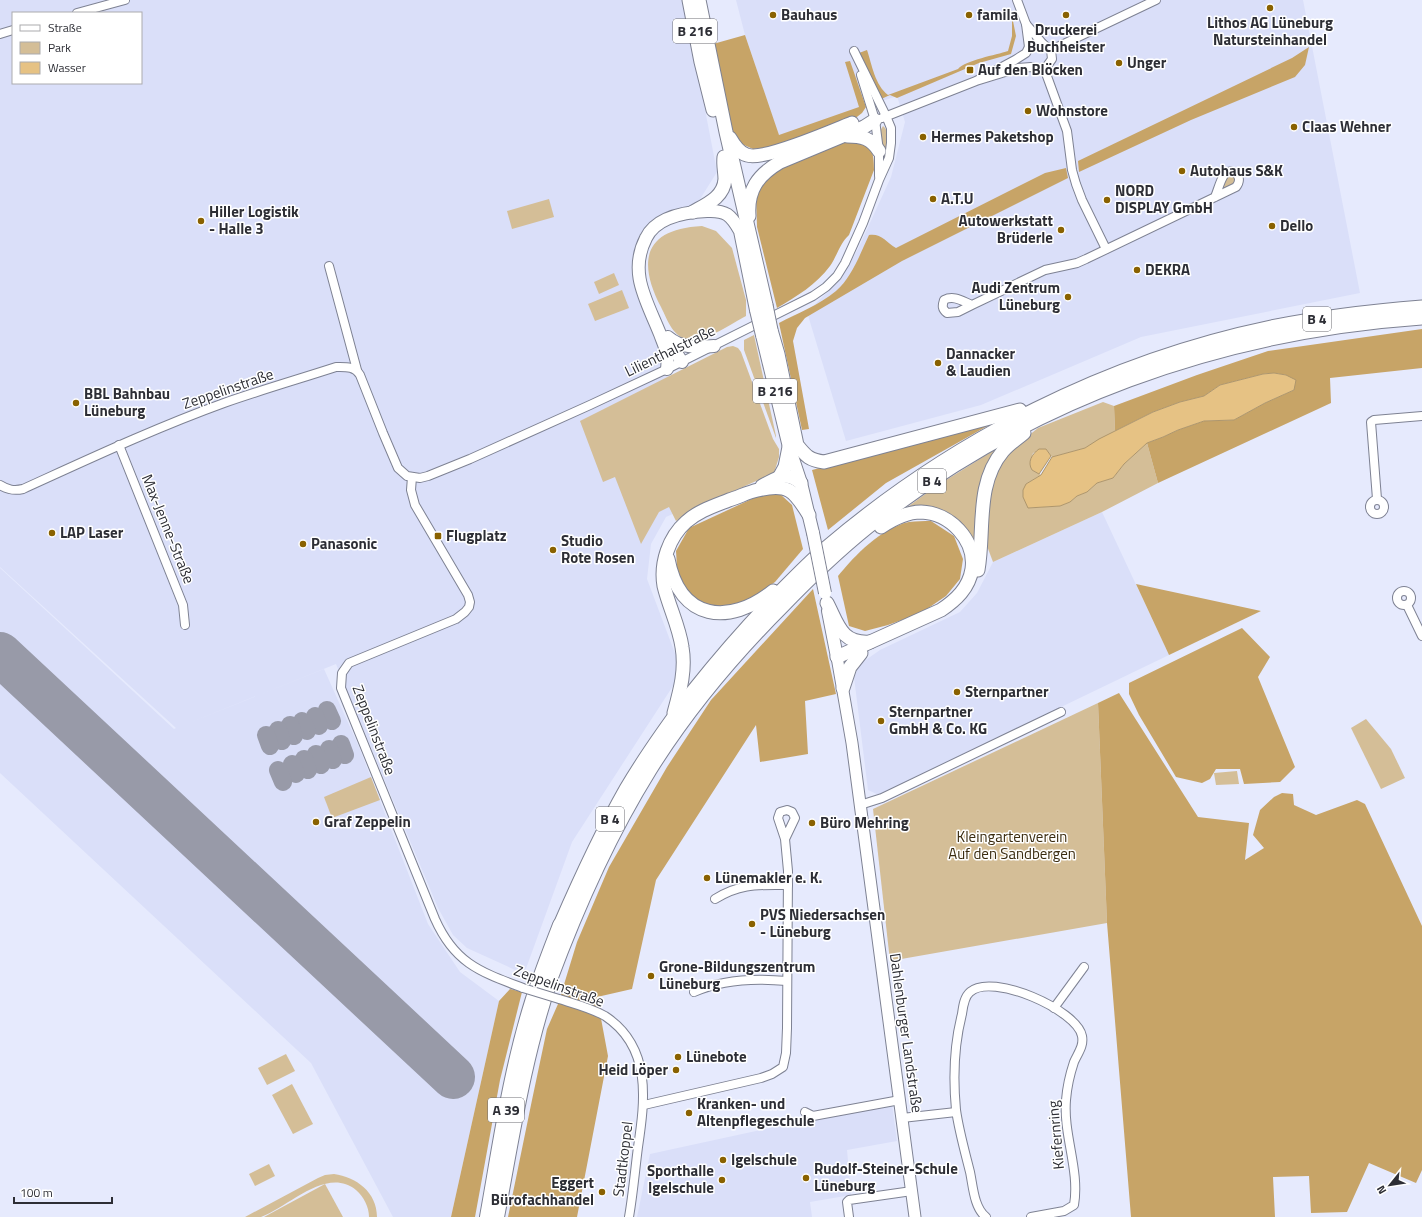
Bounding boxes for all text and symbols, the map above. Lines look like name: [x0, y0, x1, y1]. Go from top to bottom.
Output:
place label: Bauhaus: [781, 3, 837, 26]
place label: famila: [977, 3, 1019, 26]
marker: Lithos AG Lüneburg Natursteinhandel: [1265, 3, 1275, 13]
marker: Bauhaus: [768, 10, 778, 20]
marker: famila: [964, 10, 974, 20]
marker: Druckerei Buchheister: [1061, 10, 1071, 20]
place label: Lithos AG Lüneburg Natursteinhandel: [1207, 11, 1333, 51]
legend: [12, 12, 142, 84]
text: Straße: [48, 18, 82, 37]
place label: Druckerei Buchheister: [1027, 18, 1105, 58]
road number: B 216: [673, 19, 717, 43]
text: Park: [48, 38, 71, 57]
place label: Unger: [1127, 51, 1167, 74]
text: Wasser: [48, 58, 86, 77]
place label: Auf den Blöcken: [978, 58, 1083, 81]
marker: Unger: [1114, 58, 1124, 68]
marker: Auf den Blöcken: [965, 65, 975, 75]
place label: Wohnstore: [1036, 99, 1108, 122]
marker: Wohnstore: [1023, 106, 1033, 116]
place label: Claas Wehner: [1302, 115, 1391, 138]
marker: Claas Wehner: [1289, 122, 1299, 132]
place label: Hermes Paketshop: [931, 125, 1054, 148]
marker: Hermes Paketshop: [918, 132, 928, 142]
place label: Autohaus S&K: [1190, 159, 1283, 182]
marker: Autohaus S&K: [1177, 166, 1187, 176]
place label: NORD DISPLAY GmbH: [1115, 179, 1213, 219]
place label: A.T.U: [941, 187, 974, 210]
marker: A.T.U: [928, 194, 938, 204]
marker: NORD DISPLAY GmbH: [1102, 195, 1112, 205]
place label: Hiller Logistik - Halle 3: [209, 200, 299, 240]
place label: Autowerkstatt Brüderle: [959, 209, 1054, 249]
place label: Dello: [1280, 214, 1313, 237]
marker: Hiller Logistik - Halle 3: [196, 216, 206, 226]
marker: Dello: [1267, 221, 1277, 231]
marker: Autowerkstatt Brüderle: [1056, 225, 1066, 235]
place label: DEKRA: [1145, 258, 1190, 281]
marker: DEKRA: [1132, 265, 1142, 275]
place label: Audi Zentrum Lüneburg: [972, 276, 1060, 316]
marker: Audi Zentrum Lüneburg: [1063, 292, 1073, 302]
road number: B 4: [1303, 307, 1331, 331]
street label: Lilienthalstraße: [621, 319, 719, 382]
place label: Dannacker & Laudien: [946, 342, 1015, 382]
marker: Dannacker & Laudien: [933, 358, 943, 368]
street label: Zeppelinstraße: [179, 362, 276, 415]
road number: B 216: [753, 379, 797, 403]
place label: BBL Bahnbau Lüneburg: [84, 382, 170, 422]
marker: BBL Bahnbau Lüneburg: [71, 398, 81, 408]
road number: B 4: [918, 469, 946, 493]
street label: Max-Jenne-Straße: [136, 471, 201, 587]
place label: LAP Laser: [60, 521, 124, 544]
place label: Flugplatz: [446, 524, 507, 547]
marker: LAP Laser: [47, 528, 57, 538]
place label: Studio Rote Rosen: [561, 529, 635, 569]
marker: Flugplatz: [433, 531, 443, 541]
place label: Panasonic: [311, 532, 378, 555]
marker: Panasonic: [298, 539, 308, 549]
marker: Studio Rote Rosen: [548, 545, 558, 555]
place label: Sternpartner: [965, 680, 1049, 703]
street label: Zeppelinstraße: [347, 681, 402, 778]
marker: Sternpartner: [952, 687, 962, 697]
place label: Sternpartner GmbH & Co. KG: [889, 700, 987, 740]
marker: Sternpartner GmbH & Co. KG: [876, 716, 886, 726]
road number: B 4: [596, 807, 624, 831]
place label: Graf Zeppelin: [324, 810, 411, 833]
place label: Büro Mehring: [820, 811, 909, 834]
marker: Graf Zeppelin: [311, 817, 321, 827]
marker: Büro Mehring: [807, 818, 817, 828]
park label: Kleingartenverein Auf den Sandbergen: [948, 825, 1076, 865]
place label: Lünemakler e. K.: [715, 866, 822, 889]
marker: Lünemakler e. K.: [702, 873, 712, 883]
place label: PVS Niedersachsen - Lüneburg: [760, 903, 885, 943]
marker: PVS Niedersachsen - Lüneburg: [747, 919, 757, 929]
street label: Dahlenburger Landstraße: [884, 952, 929, 1114]
place label: Grone-Bildungszentrum Lüneburg: [659, 955, 815, 995]
street label: Zeppelinstraße: [511, 959, 608, 1013]
marker: Grone-Bildungszentrum Lüneburg: [646, 971, 656, 981]
place label: Lünebote: [686, 1045, 747, 1068]
marker: Lünebote: [673, 1052, 683, 1062]
place label: Heid Löper: [598, 1058, 668, 1081]
marker: Heid Löper: [671, 1065, 681, 1075]
place label: Kranken- und Altenpflegeschule: [697, 1092, 815, 1132]
road number: A 39: [488, 1098, 524, 1122]
street label: Kiefernring: [1041, 1099, 1070, 1171]
marker: Kranken- und Altenpflegeschule: [684, 1108, 694, 1118]
street label: Stadtkoppel: [606, 1120, 639, 1198]
place label: Igelschule: [731, 1148, 797, 1171]
marker: Igelschule: [718, 1155, 728, 1165]
place label: Rudolf-Steiner-Schule Lüneburg: [814, 1157, 958, 1197]
place label: Sporthalle Igelschule: [647, 1159, 714, 1199]
north arrow: [1370, 1165, 1410, 1205]
place label: Eggert Bürofachhandel: [491, 1171, 595, 1211]
marker: Rudolf-Steiner-Schule Lüneburg: [801, 1173, 811, 1183]
marker: Sporthalle Igelschule: [717, 1175, 727, 1185]
scale bar: [14, 1179, 112, 1205]
text: 100 m: [20, 1183, 53, 1202]
text: N: [1373, 1183, 1390, 1197]
marker: Eggert Bürofachhandel: [597, 1187, 607, 1197]

